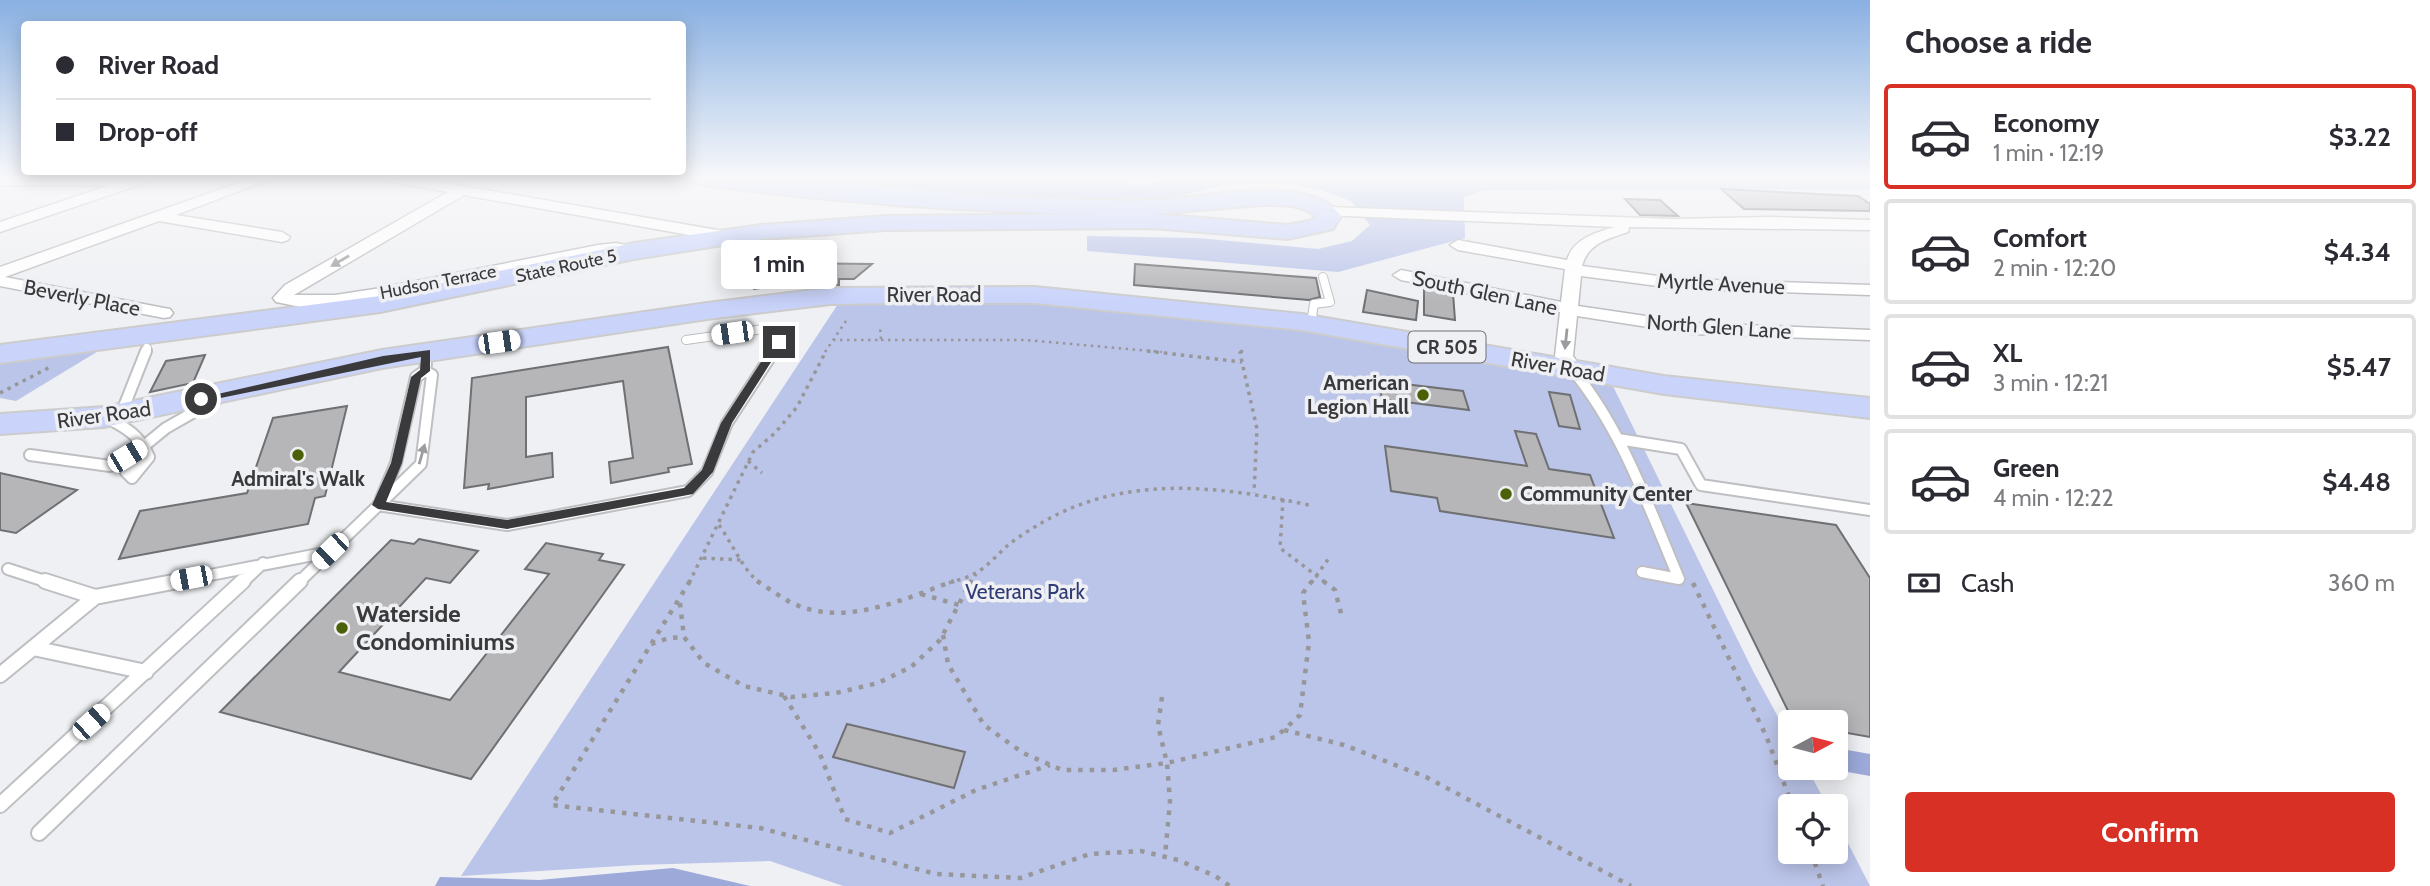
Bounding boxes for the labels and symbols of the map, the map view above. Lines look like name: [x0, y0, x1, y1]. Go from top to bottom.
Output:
callout: 1 min: [721, 240, 837, 290]
street label: State Route 5: [513, 245, 619, 287]
one-way arrow: [331, 255, 350, 267]
street label: Hudson Terrace: [378, 260, 498, 304]
street label: South Glen Lane: [1411, 265, 1560, 320]
street label: Myrtle Avenue: [1657, 268, 1786, 299]
street label: Beverly Place: [22, 274, 143, 321]
street label: River Road: [887, 282, 981, 307]
street label: North Glen Lane: [1646, 309, 1792, 344]
car: [710, 320, 755, 346]
route end: [763, 326, 795, 358]
one-way arrow: [1560, 328, 1571, 350]
car: [477, 329, 522, 355]
road number: CR 505: [1408, 332, 1486, 362]
street label: River Road: [1509, 346, 1607, 387]
place label: American Legion Hall: [1307, 370, 1409, 419]
route start: [185, 383, 217, 415]
marker: American Legion Hall: [1415, 387, 1431, 403]
street label: River Road: [55, 396, 153, 433]
car: [104, 436, 151, 476]
one-way arrow: [417, 443, 428, 465]
marker: Admiral's Walk: [290, 447, 306, 463]
place label: Admiral's Walk: [231, 466, 366, 491]
place label: Community Center: [1520, 481, 1692, 506]
marker: Community Center: [1498, 486, 1514, 502]
car: [308, 529, 353, 573]
car: [169, 564, 214, 592]
park label: Veterans Park: [965, 579, 1085, 604]
place label: Waterside Condominiums: [356, 599, 515, 656]
marker: Waterside Condominiums: [334, 620, 350, 636]
car: [69, 700, 114, 744]
north arrow: [1778, 710, 1848, 780]

